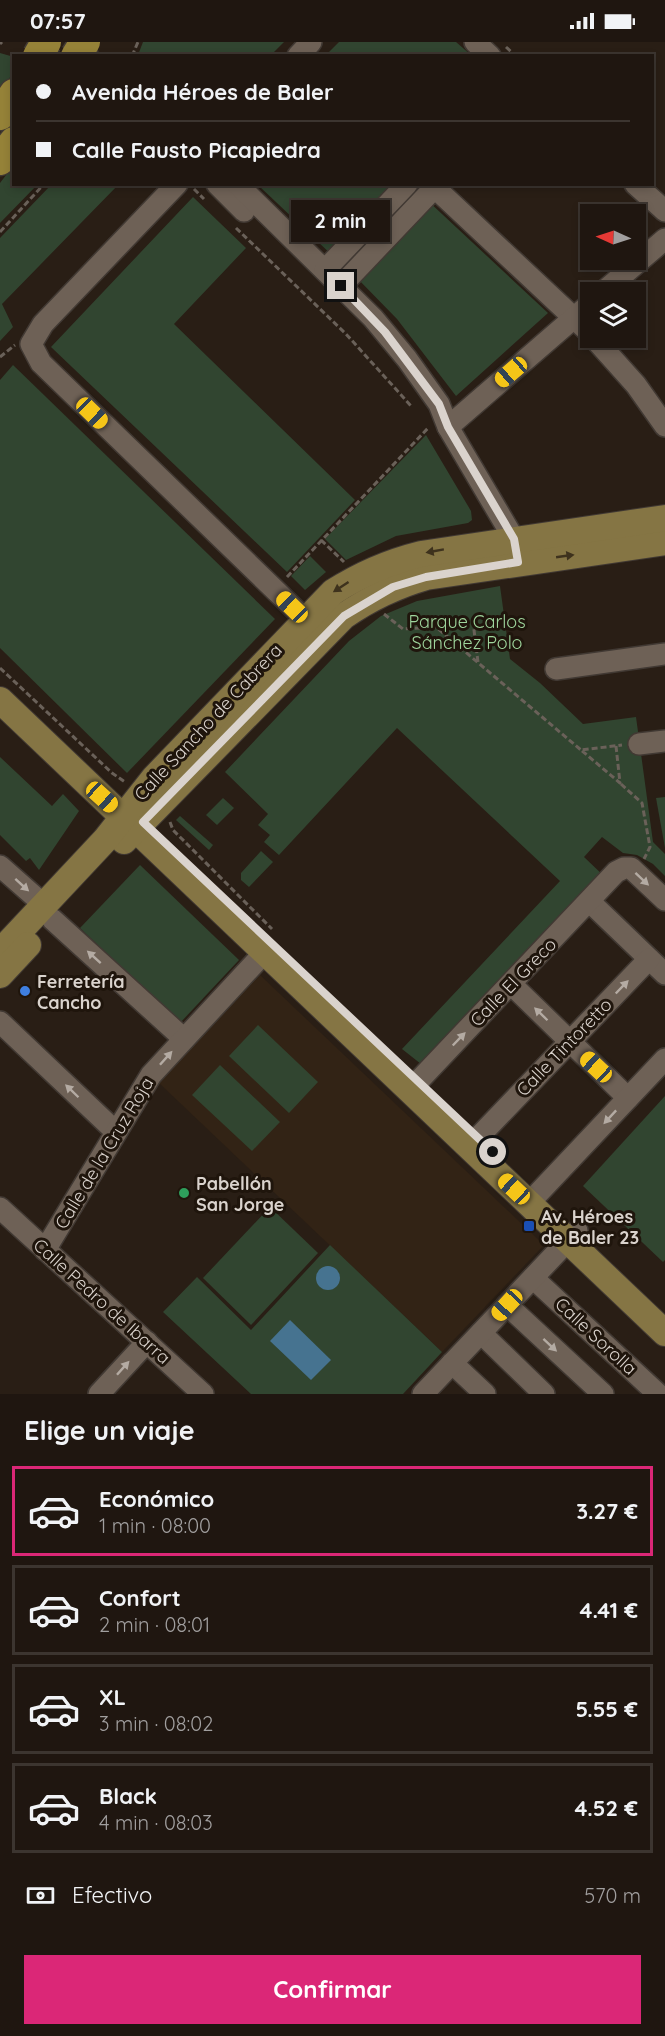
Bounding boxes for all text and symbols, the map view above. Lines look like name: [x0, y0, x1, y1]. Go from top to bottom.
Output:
text: 07:57: [30, 7, 85, 35]
text: Avenida Héroes de Baler: [72, 78, 334, 106]
text: Calle Fausto Picapiedra: [72, 136, 321, 164]
callout: 2 min: [292, 199, 391, 241]
north arrow: [580, 204, 646, 270]
map controls: [580, 204, 646, 348]
text: 2 min: [314, 208, 367, 233]
route end: [327, 272, 354, 299]
button: layers: [580, 282, 646, 348]
car: [492, 353, 530, 391]
car: [73, 394, 111, 432]
one-way arrow: [426, 547, 445, 556]
one-way arrow: [556, 551, 575, 560]
one-way arrow: [333, 582, 349, 593]
car: [273, 588, 311, 626]
park label: Parque Carlos Sánchez Polo: [408, 610, 526, 654]
street label: Calle Sancho de Cabrera: [129, 639, 287, 805]
car: [83, 778, 121, 816]
one-way arrow: [634, 872, 649, 885]
one-way arrow: [14, 878, 29, 892]
street label: Calle El Greco: [465, 933, 561, 1031]
one-way arrow: [86, 950, 101, 964]
place label: Ferretería Cancho: [37, 970, 125, 1014]
one-way arrow: [615, 980, 629, 994]
marker: Ferretería Cancho: [18, 984, 32, 998]
street label: Calle Tintoretto: [511, 993, 617, 1101]
one-way arrow: [533, 1007, 548, 1021]
one-way arrow: [452, 1032, 465, 1047]
car: [577, 1048, 615, 1086]
one-way arrow: [159, 1051, 173, 1066]
street label: Calle de la Cruz Roja: [50, 1073, 158, 1233]
one-way arrow: [66, 1084, 80, 1098]
one-way arrow: [604, 1110, 618, 1124]
route start: [479, 1138, 506, 1165]
car: [495, 1170, 533, 1208]
place label: Pabellón San Jorge: [196, 1172, 284, 1216]
marker: Pabellón San Jorge: [177, 1186, 191, 1200]
place label: Av. Héroes de Baler 23: [541, 1205, 639, 1249]
marker: Av. Héroes de Baler 23: [522, 1219, 536, 1233]
street label: Calle Pedro de Ibarra: [29, 1233, 175, 1369]
car: [488, 1286, 526, 1324]
street label: Calle Sorolla: [550, 1292, 642, 1380]
one-way arrow: [543, 1338, 558, 1352]
one-way arrow: [116, 1361, 129, 1376]
text: Elige un viaje: [24, 1413, 195, 1447]
icon: car: [27, 1484, 81, 1538]
text: Económico: [99, 1485, 214, 1513]
text: 3.27 €: [576, 1497, 638, 1525]
text: 1 min · 08:00: [99, 1513, 211, 1538]
icon: car: [27, 1583, 81, 1637]
text: Confort: [99, 1584, 181, 1612]
text: 4.41 €: [579, 1596, 638, 1624]
text: 2 min · 08:01: [99, 1612, 210, 1637]
icon: car: [27, 1682, 81, 1736]
text: XL: [99, 1683, 126, 1711]
text: 5.55 €: [575, 1695, 638, 1723]
text: 3 min · 08:02: [99, 1711, 213, 1736]
icon: car: [27, 1781, 81, 1835]
text: Black: [99, 1782, 157, 1810]
text: 4.52 €: [574, 1794, 638, 1822]
text: 4 min · 08:03: [99, 1810, 213, 1835]
icon: cash: [24, 1879, 57, 1912]
text: Efectivo: [72, 1881, 152, 1909]
text: 570 m: [584, 1883, 641, 1908]
button: Confirmar: [24, 1955, 641, 2024]

